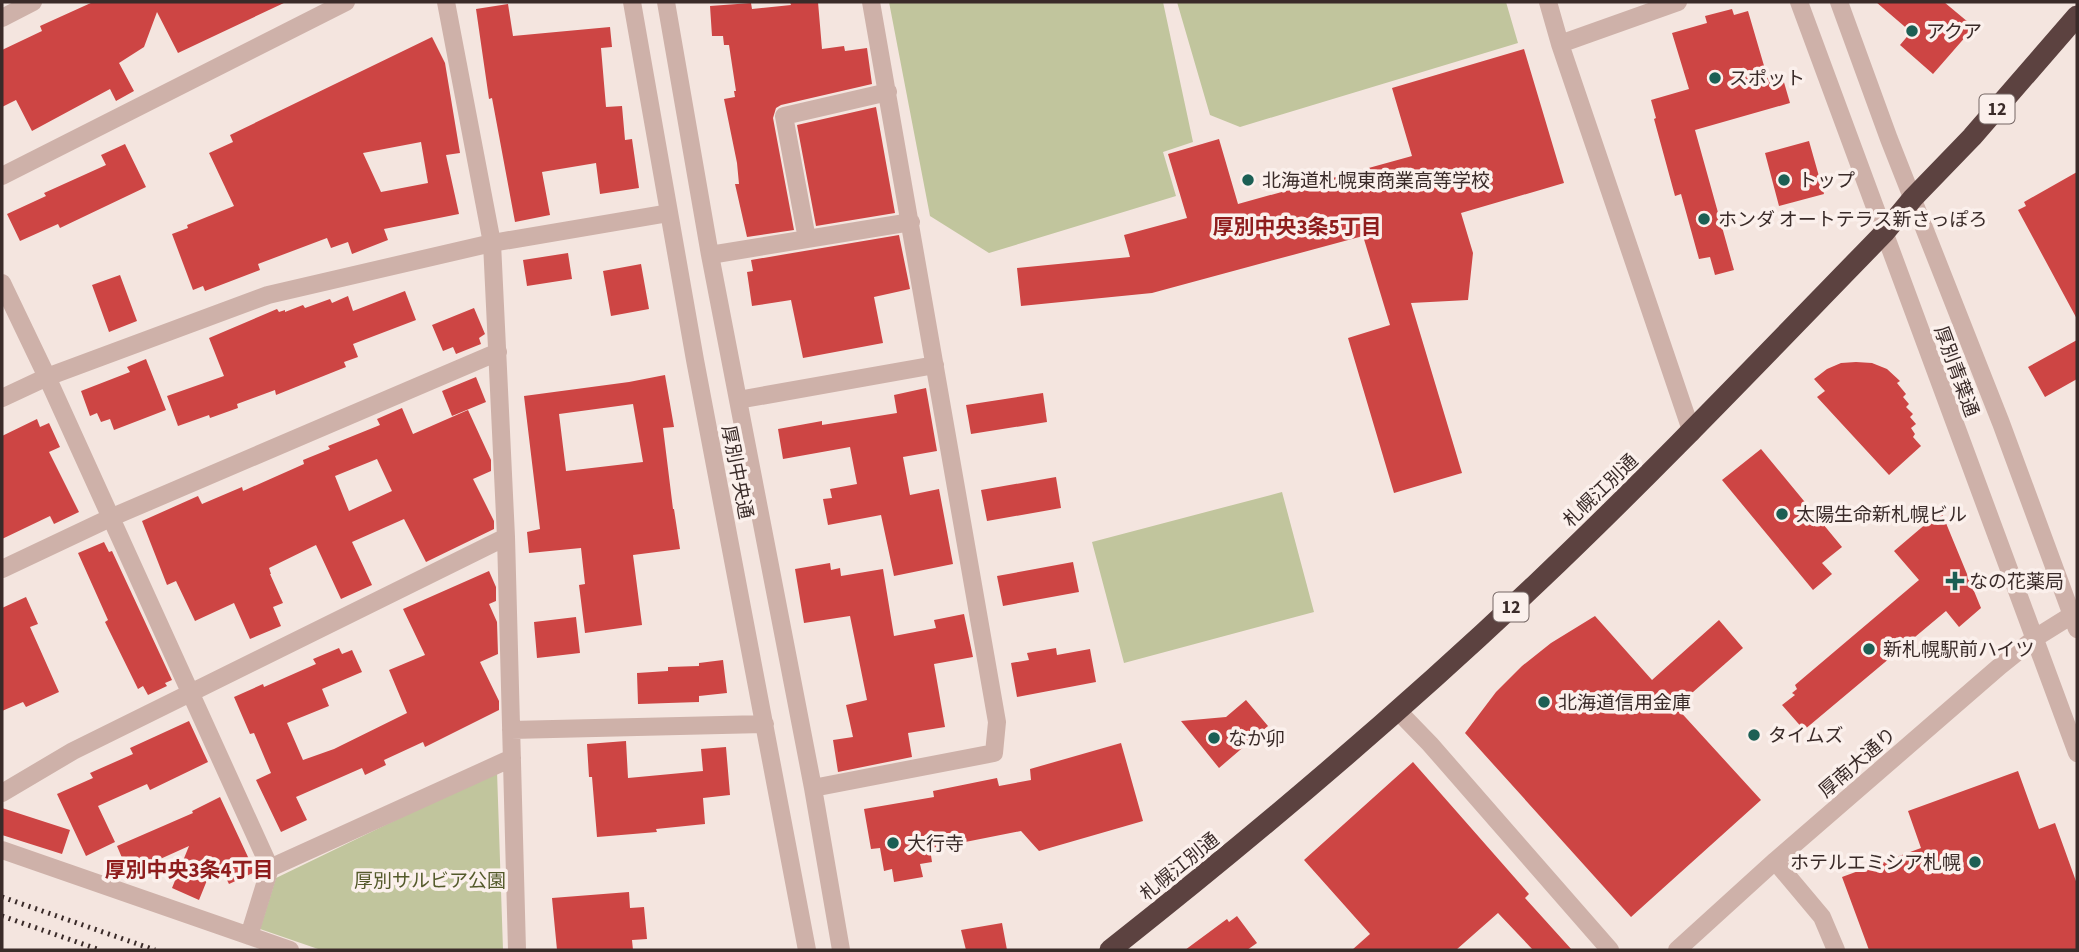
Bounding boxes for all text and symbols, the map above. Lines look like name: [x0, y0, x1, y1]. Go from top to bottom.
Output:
place label: アクア: [1926, 19, 1982, 46]
marker: アクア: [1904, 23, 1920, 39]
place label: スポット: [1729, 66, 1805, 93]
marker: スポット: [1707, 70, 1723, 86]
road number: 12: [1980, 94, 2014, 124]
place label: 北海道札幌東商業高等学校: [1262, 168, 1490, 195]
place label: トップ: [1798, 168, 1855, 195]
marker: 北海道札幌東商業高等学校: [1240, 172, 1256, 188]
marker: トップ: [1776, 172, 1792, 188]
place label: ホンダ オートテラス新さっぽろ: [1718, 207, 1987, 234]
marker: ホンダ オートテラス新さっぽろ: [1696, 211, 1712, 227]
district label: 厚別中央3条5丁目: [1212, 212, 1382, 242]
street label: 厚別青葉通: [1927, 322, 1985, 421]
street label: 厚別中央通: [714, 423, 759, 521]
street label: 札幌江別通: [1557, 448, 1645, 534]
place label: 太陽生命新札幌ビル: [1796, 502, 1967, 529]
marker: 太陽生命新札幌ビル: [1774, 506, 1790, 522]
place label: なの花薬局: [1969, 569, 2064, 596]
marker: なの花薬局: [1947, 573, 1963, 589]
road number: 12: [1494, 592, 1528, 622]
place label: 新札幌駅前ハイツ: [1883, 637, 2035, 664]
marker: 新札幌駅前ハイツ: [1861, 641, 1877, 657]
place label: 北海道信用金庫: [1558, 690, 1691, 717]
marker: 北海道信用金庫: [1536, 694, 1552, 710]
street label: 厚南大通り: [1813, 722, 1903, 804]
place label: タイムズ: [1768, 723, 1844, 750]
place label: なか卯: [1228, 726, 1285, 753]
marker: タイムズ: [1746, 727, 1762, 743]
marker: なか卯: [1206, 730, 1222, 746]
street label: 札幌江別通: [1135, 827, 1225, 908]
place label: 大行寺: [907, 831, 964, 858]
marker: 大行寺: [885, 835, 901, 851]
place label: ホテルエミシア札幌: [1790, 850, 1961, 877]
marker: ホテルエミシア札幌: [1967, 854, 1983, 870]
district label: 厚別中央3条4丁目: [104, 855, 274, 885]
park label: 厚別サルビア公園: [354, 868, 506, 895]

